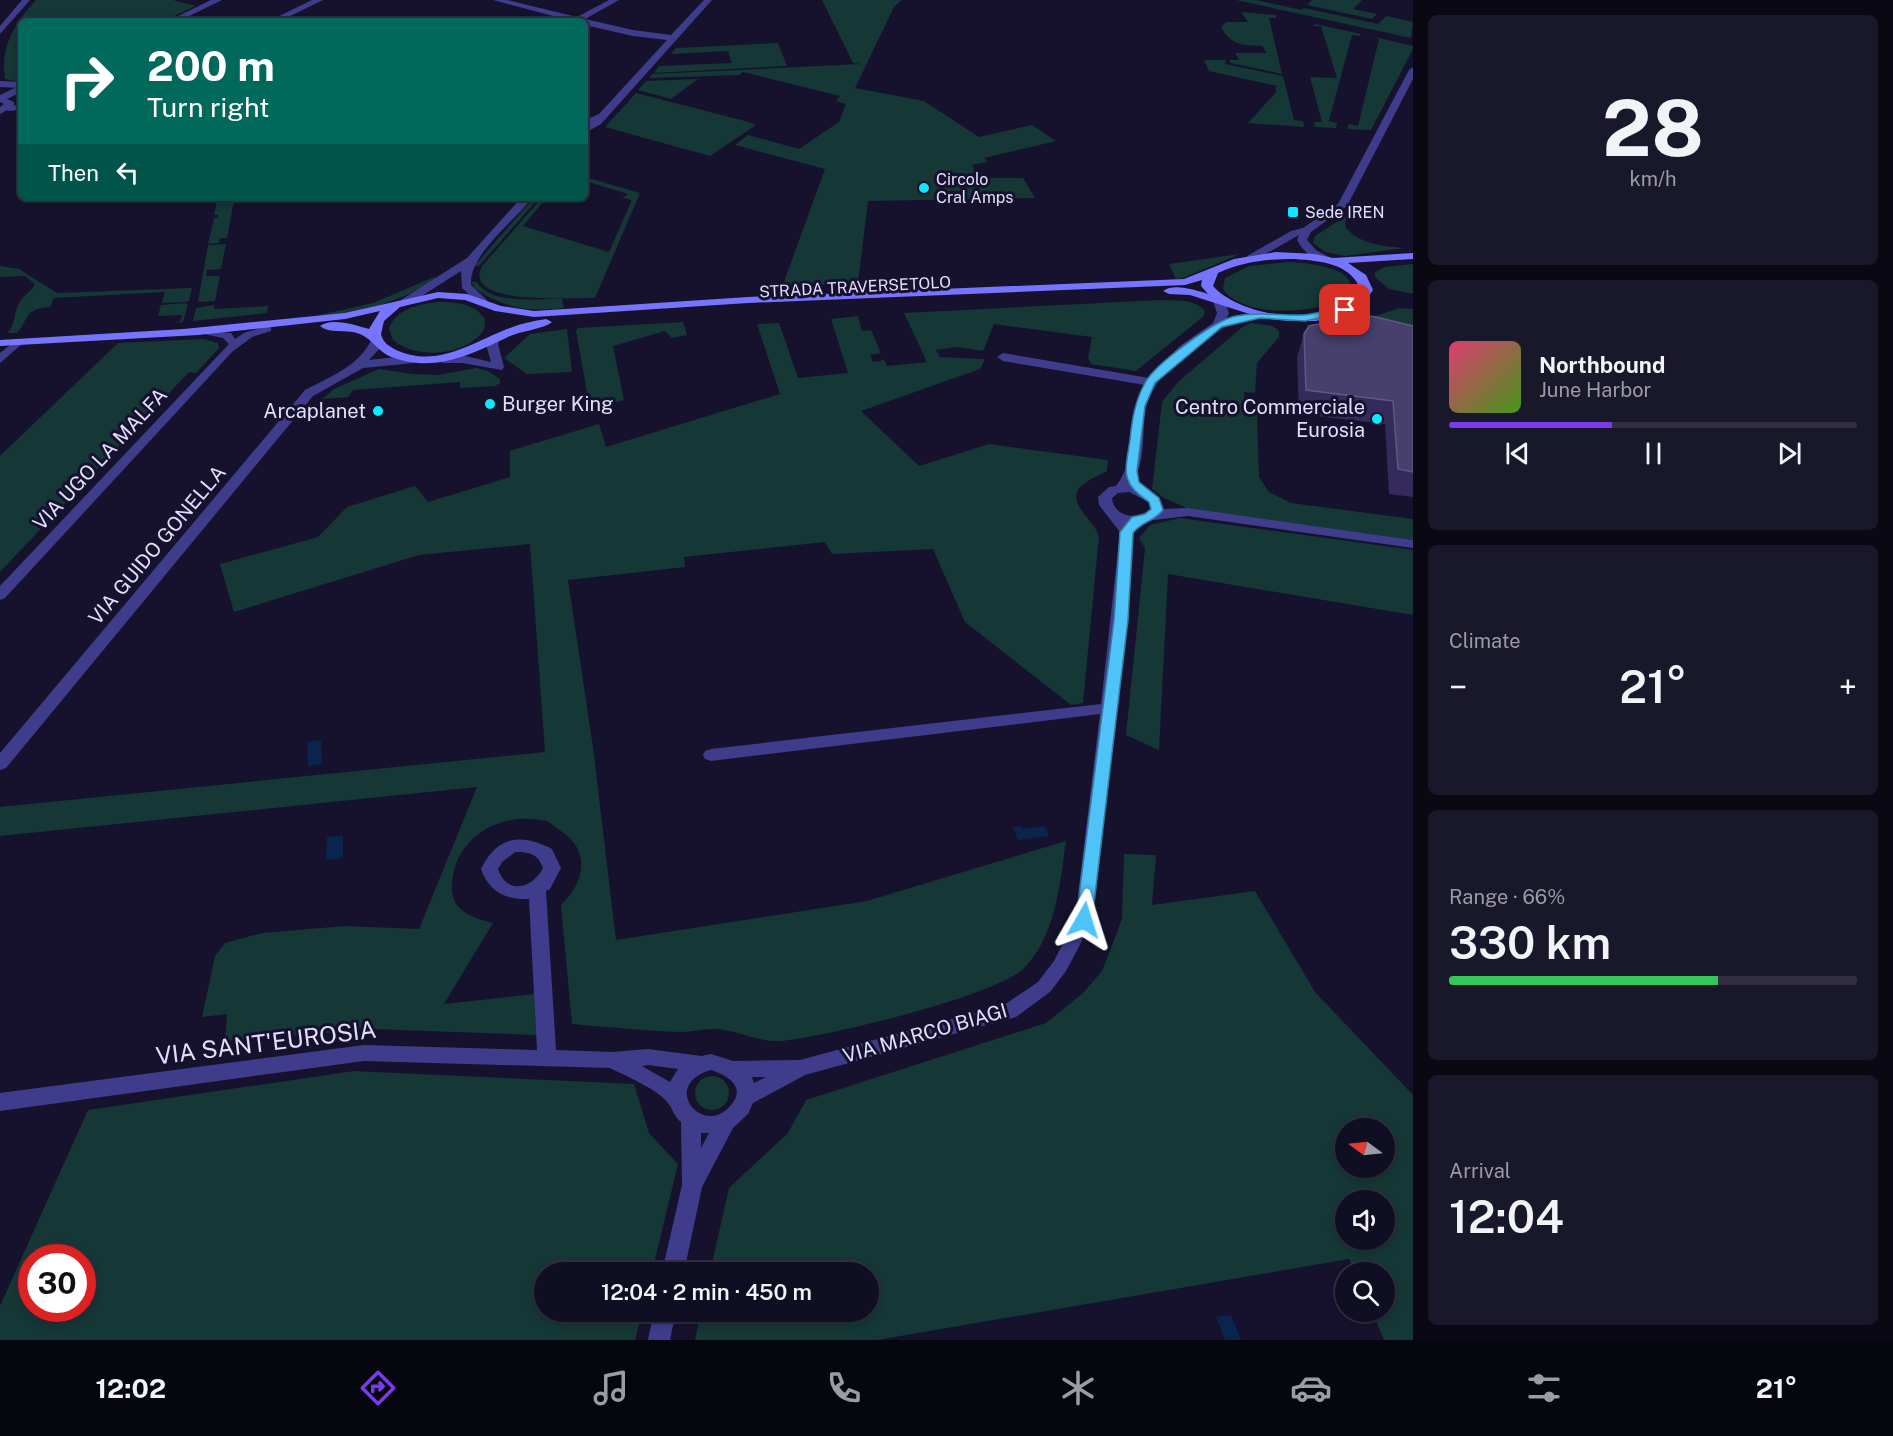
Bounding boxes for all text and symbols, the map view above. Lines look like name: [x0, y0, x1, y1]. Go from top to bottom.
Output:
text: 200 m: [147, 41, 275, 90]
icon: right: [48, 42, 126, 120]
text: 28: [1602, 82, 1704, 174]
text: Turn right: [147, 91, 270, 123]
icon: left: [111, 156, 144, 189]
text: Then: [48, 160, 99, 186]
text: km/h: [1629, 167, 1677, 191]
place label: Circolo Cral Amps: [936, 170, 1013, 207]
marker: Circolo Cral Amps: [917, 181, 931, 195]
place label: Sede IREN: [1305, 203, 1385, 222]
marker: Sede IREN: [1286, 205, 1300, 219]
street label: STRADA TRAVERSETOLO: [759, 272, 951, 302]
pin: [1319, 284, 1370, 335]
icon: arrive: [1328, 293, 1361, 326]
text: Northbound: [1539, 352, 1665, 378]
text: June Harbor: [1539, 378, 1651, 402]
street label: VIA UGO LA MALFA: [28, 383, 172, 535]
place label: Burger King: [502, 392, 613, 416]
place label: Centro Commerciale Eurosia: [1175, 395, 1365, 442]
marker: Burger King: [483, 397, 497, 411]
place label: Arcaplanet: [263, 399, 366, 423]
marker: Arcaplanet: [371, 404, 385, 418]
marker: Centro Commerciale Eurosia: [1370, 412, 1384, 426]
icon: previous: [1501, 437, 1534, 470]
icon: pause: [1637, 437, 1670, 470]
icon: next: [1773, 437, 1806, 470]
street label: VIA GUIDO GONELLA: [83, 460, 231, 630]
text: Climate: [1449, 629, 1521, 653]
text: 21°: [1619, 660, 1687, 713]
text: −: [1449, 668, 1467, 706]
text: +: [1839, 668, 1857, 706]
text: Range · 66%: [1449, 885, 1565, 909]
position arrow: [1052, 888, 1116, 952]
text: 330 km: [1449, 916, 1611, 969]
street label: VIA MARCO BIAGI: [840, 998, 1010, 1068]
street label: VIA SANT'EUROSIA: [154, 1015, 378, 1069]
north arrow: [1335, 1118, 1395, 1178]
map controls: [1335, 1118, 1395, 1322]
text: Arrival: [1449, 1159, 1511, 1183]
button: sound: [1335, 1190, 1395, 1250]
text: 12:04: [1449, 1190, 1564, 1243]
speed limit sign: 30: [18, 1244, 96, 1322]
button: search: [1335, 1262, 1395, 1322]
text: 12:04 · 2 min · 450 m: [601, 1279, 812, 1305]
icon: directions: [357, 1367, 399, 1409]
icon: music: [590, 1367, 632, 1409]
icon: phone: [823, 1367, 865, 1409]
icon: climate: [1057, 1367, 1099, 1409]
icon: car: [1290, 1367, 1332, 1409]
icon: filters: [1523, 1367, 1565, 1409]
text: 12:02: [96, 1372, 166, 1404]
text: 21°: [1756, 1372, 1797, 1404]

